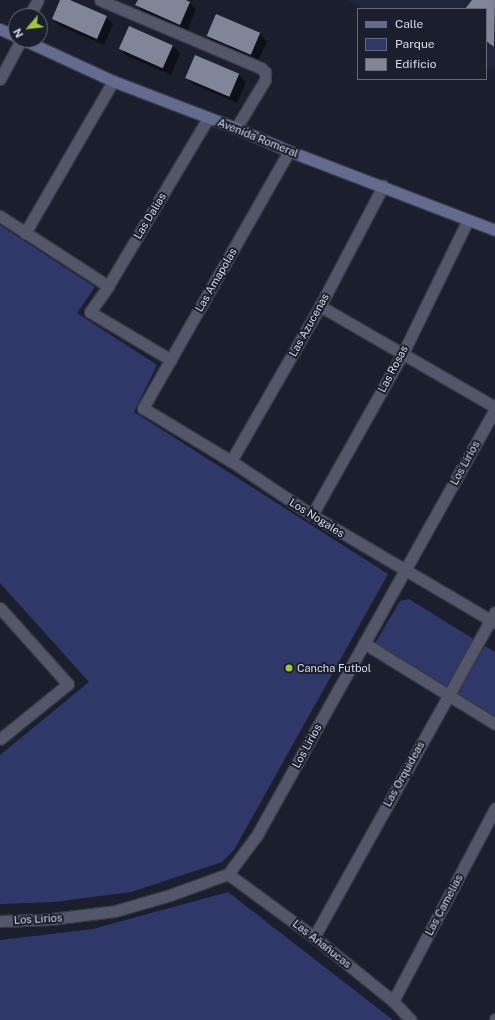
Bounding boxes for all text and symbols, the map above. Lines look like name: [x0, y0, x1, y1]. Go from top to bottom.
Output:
north arrow: [8, 8, 48, 48]
legend: [357, 8, 487, 80]
text: Calle: [395, 17, 423, 31]
text: N: [11, 27, 26, 40]
text: Parque: [395, 37, 435, 51]
text: Edificio: [395, 57, 437, 71]
street label: Avenida Romeral: [216, 116, 300, 160]
street label: Las Dalias: [131, 190, 169, 242]
street label: Las Amapolas: [192, 246, 240, 314]
street label: Las Azucenas: [286, 291, 332, 359]
street label: Las Rosas: [375, 343, 411, 395]
street label: Los Lirios: [447, 439, 483, 487]
street label: Los Nogales: [287, 496, 347, 540]
place label: Cancha Futbol: [297, 661, 371, 675]
marker: Cancha Futbol: [284, 663, 294, 673]
street label: Los Lirios: [289, 722, 325, 770]
street label: Las Orquideas: [381, 739, 427, 809]
street label: Las Camelias: [422, 872, 466, 938]
street label: Los Lirios: [13, 911, 63, 927]
street label: Las Añañucas: [290, 917, 354, 971]

